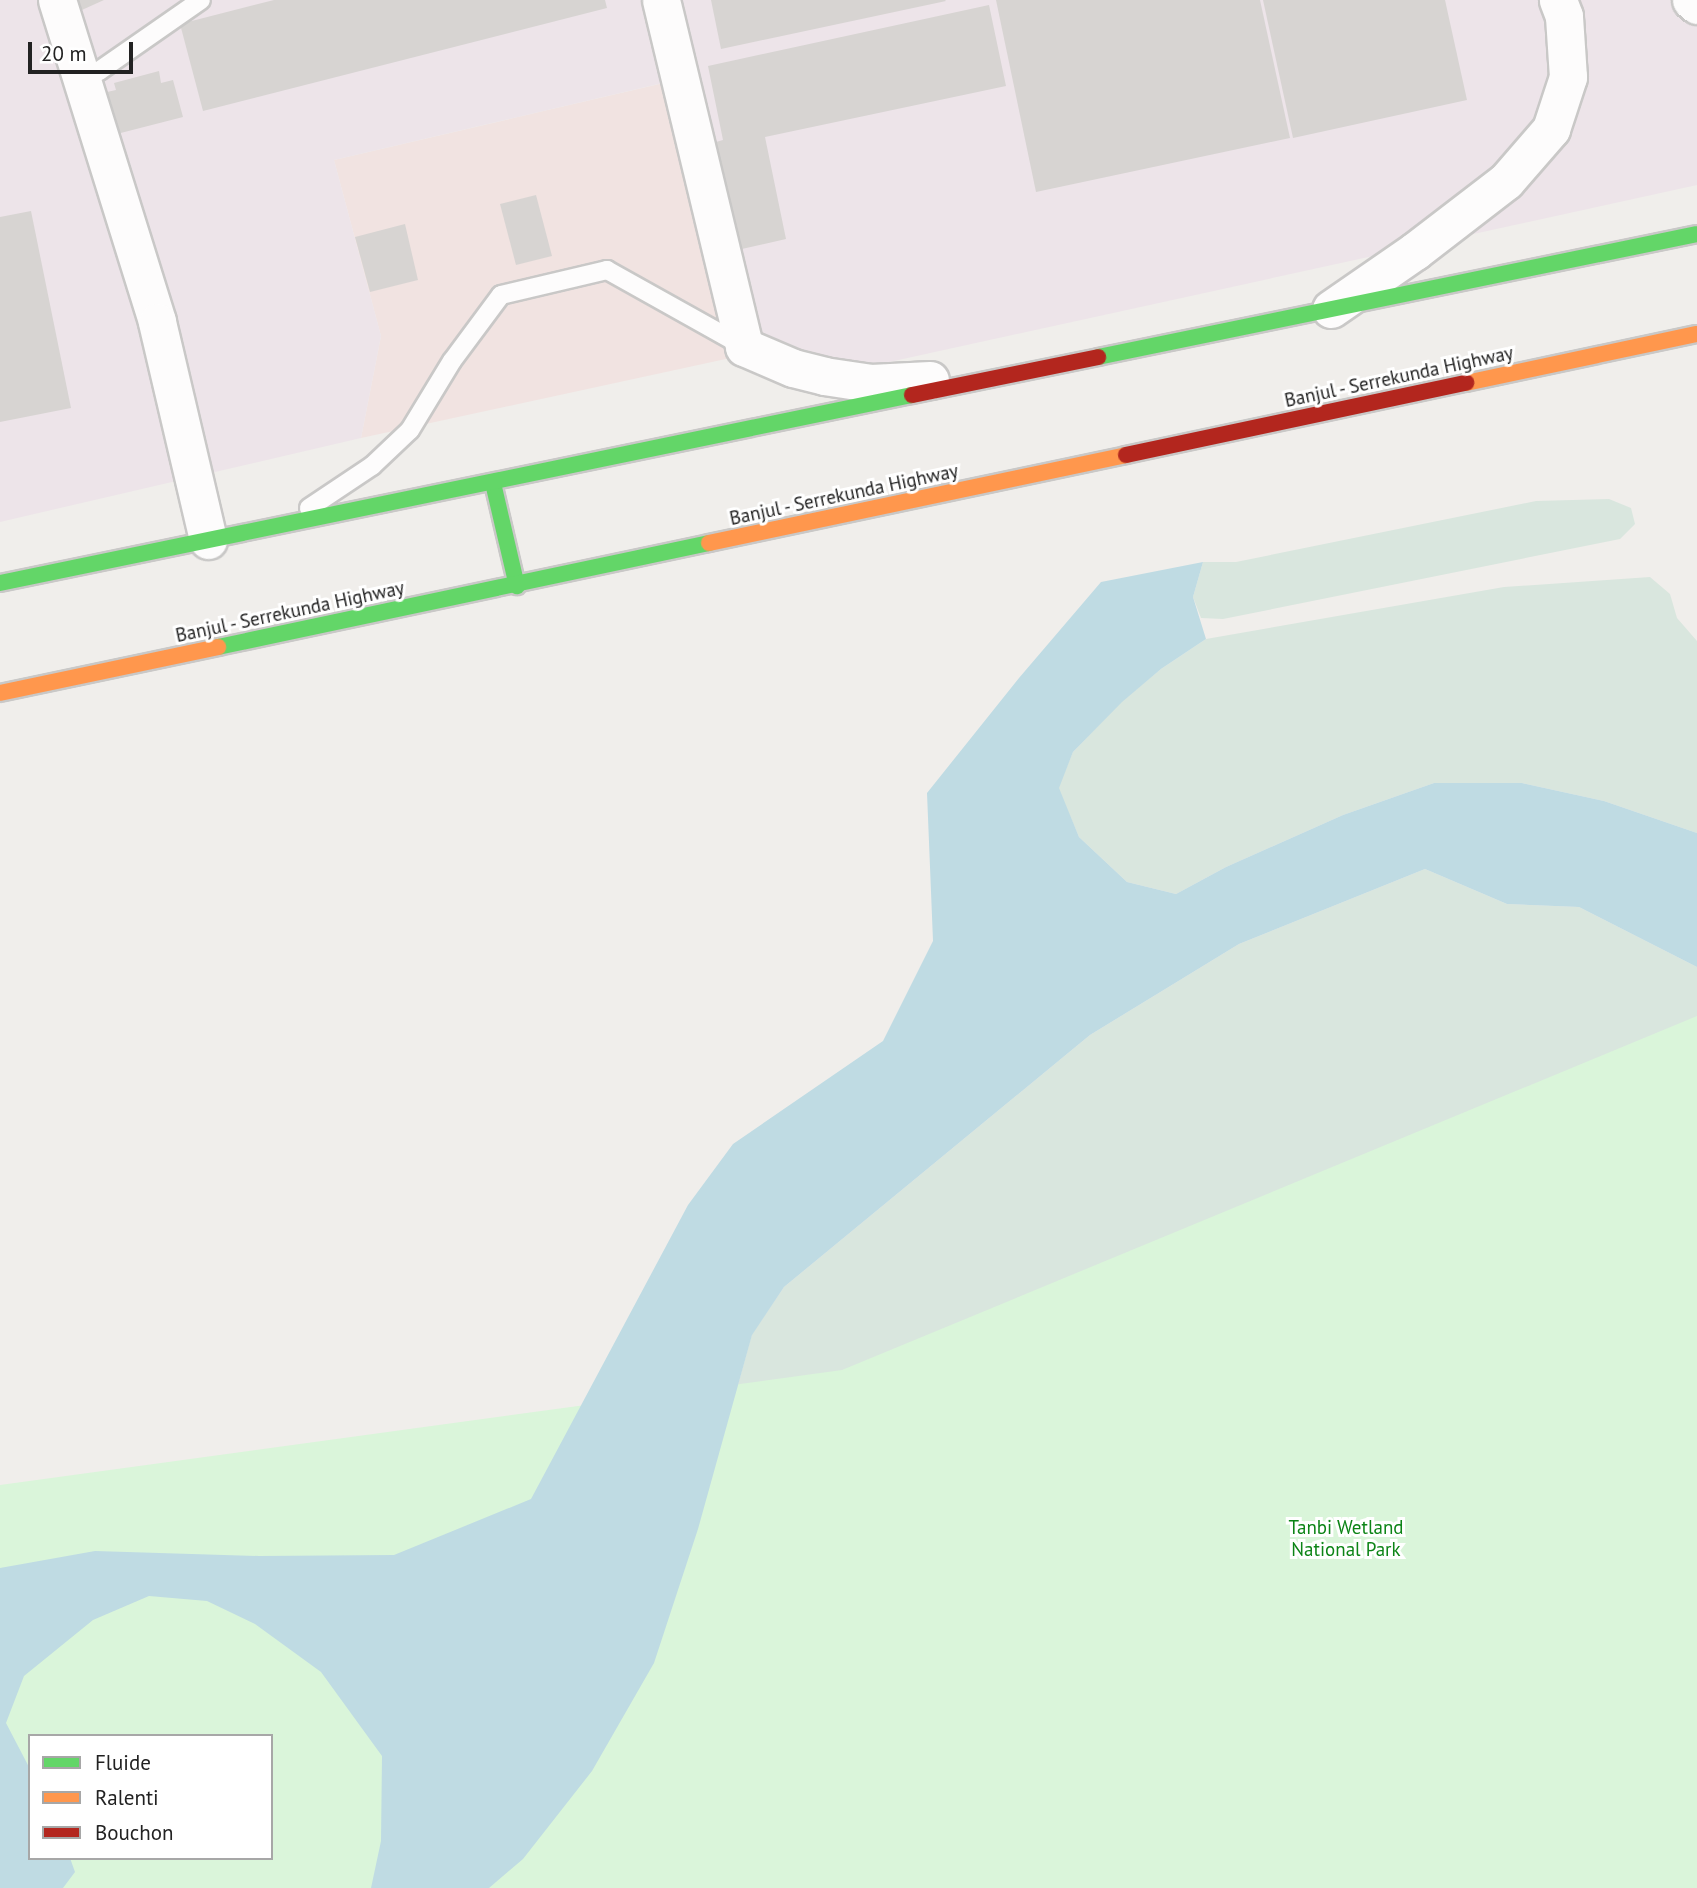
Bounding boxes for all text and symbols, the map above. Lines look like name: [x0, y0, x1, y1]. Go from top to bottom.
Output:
scale bar: [32, 28, 136, 72]
text: 20 m: [41, 40, 87, 67]
street label: Banjul - Serrekunda Highway: [1281, 341, 1517, 413]
street label: Banjul - Serrekunda Highway: [726, 459, 962, 531]
street label: Banjul - Serrekunda Highway: [172, 576, 408, 648]
park label: Tanbi Wetland National Park: [1288, 1517, 1404, 1561]
legend: [28, 1734, 273, 1860]
text: Fluide: [95, 1749, 151, 1776]
text: Ralenti: [95, 1784, 159, 1811]
text: Bouchon: [95, 1819, 174, 1846]

